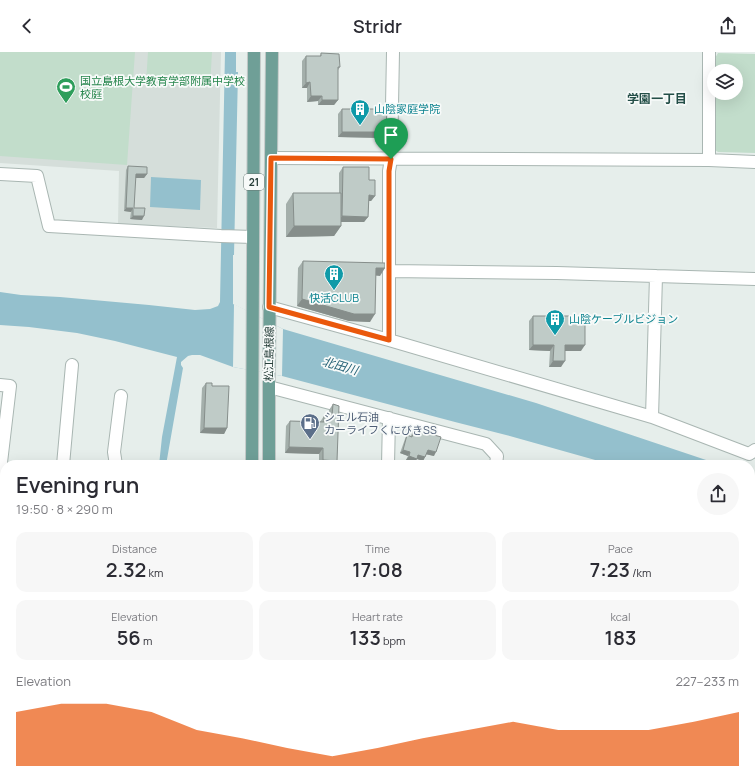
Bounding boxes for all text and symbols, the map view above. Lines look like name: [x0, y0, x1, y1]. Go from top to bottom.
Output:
text: Stridr: [353, 14, 402, 38]
icon: back: [16, 15, 38, 37]
icon: share: [717, 15, 739, 37]
map controls: [707, 64, 743, 100]
button: layers: [707, 64, 743, 100]
place label: 国立島根大学教育学部附属中学校 校庭: [80, 73, 245, 101]
sports icon: 国立島根大学教育学部附属中学校 校庭: [55, 76, 77, 104]
district label: 学園一丁目: [627, 90, 687, 107]
building icon: 山陰家庭学院: [349, 98, 371, 126]
place label: 山陰家庭学院: [374, 101, 440, 116]
pin: [374, 118, 408, 159]
icon: arrive: [380, 124, 402, 146]
road number: 21: [244, 174, 264, 190]
building icon: 快活CLUB: [323, 263, 345, 291]
place label: 快活CLUB: [309, 290, 359, 305]
building icon: 山陰ケーブルビジョン: [544, 308, 566, 336]
place label: 山陰ケーブルビジョン: [569, 311, 678, 326]
street label: 松江島根線: [261, 326, 276, 382]
water label: 北田川: [320, 352, 362, 379]
place label: シェル石油 カーライフくにびきSS: [324, 409, 437, 437]
fuel station icon: シェル石油 カーライフくにびきSS: [299, 412, 321, 440]
text: Evening run: [16, 470, 139, 500]
button: share: [697, 473, 739, 515]
text: 19:50 · 8 × 290 m: [16, 500, 113, 518]
text: Distance: [112, 541, 157, 556]
text: Time: [365, 541, 390, 556]
text: Pace: [608, 541, 633, 556]
text: 2.32: [106, 556, 146, 583]
text: 17:08: [352, 556, 403, 583]
text: 7:23: [590, 556, 630, 583]
text: km: [146, 565, 163, 580]
text: /km: [630, 565, 651, 580]
text: Elevation: [111, 609, 158, 624]
text: Heart rate: [352, 609, 403, 624]
text: kcal: [610, 609, 631, 624]
text: 56: [117, 624, 141, 651]
text: 133: [350, 624, 381, 651]
text: 183: [605, 624, 636, 651]
text: m: [141, 633, 152, 648]
text: bpm: [381, 633, 405, 648]
text: Elevation: [16, 672, 71, 690]
text: 227–233 m: [675, 672, 739, 690]

